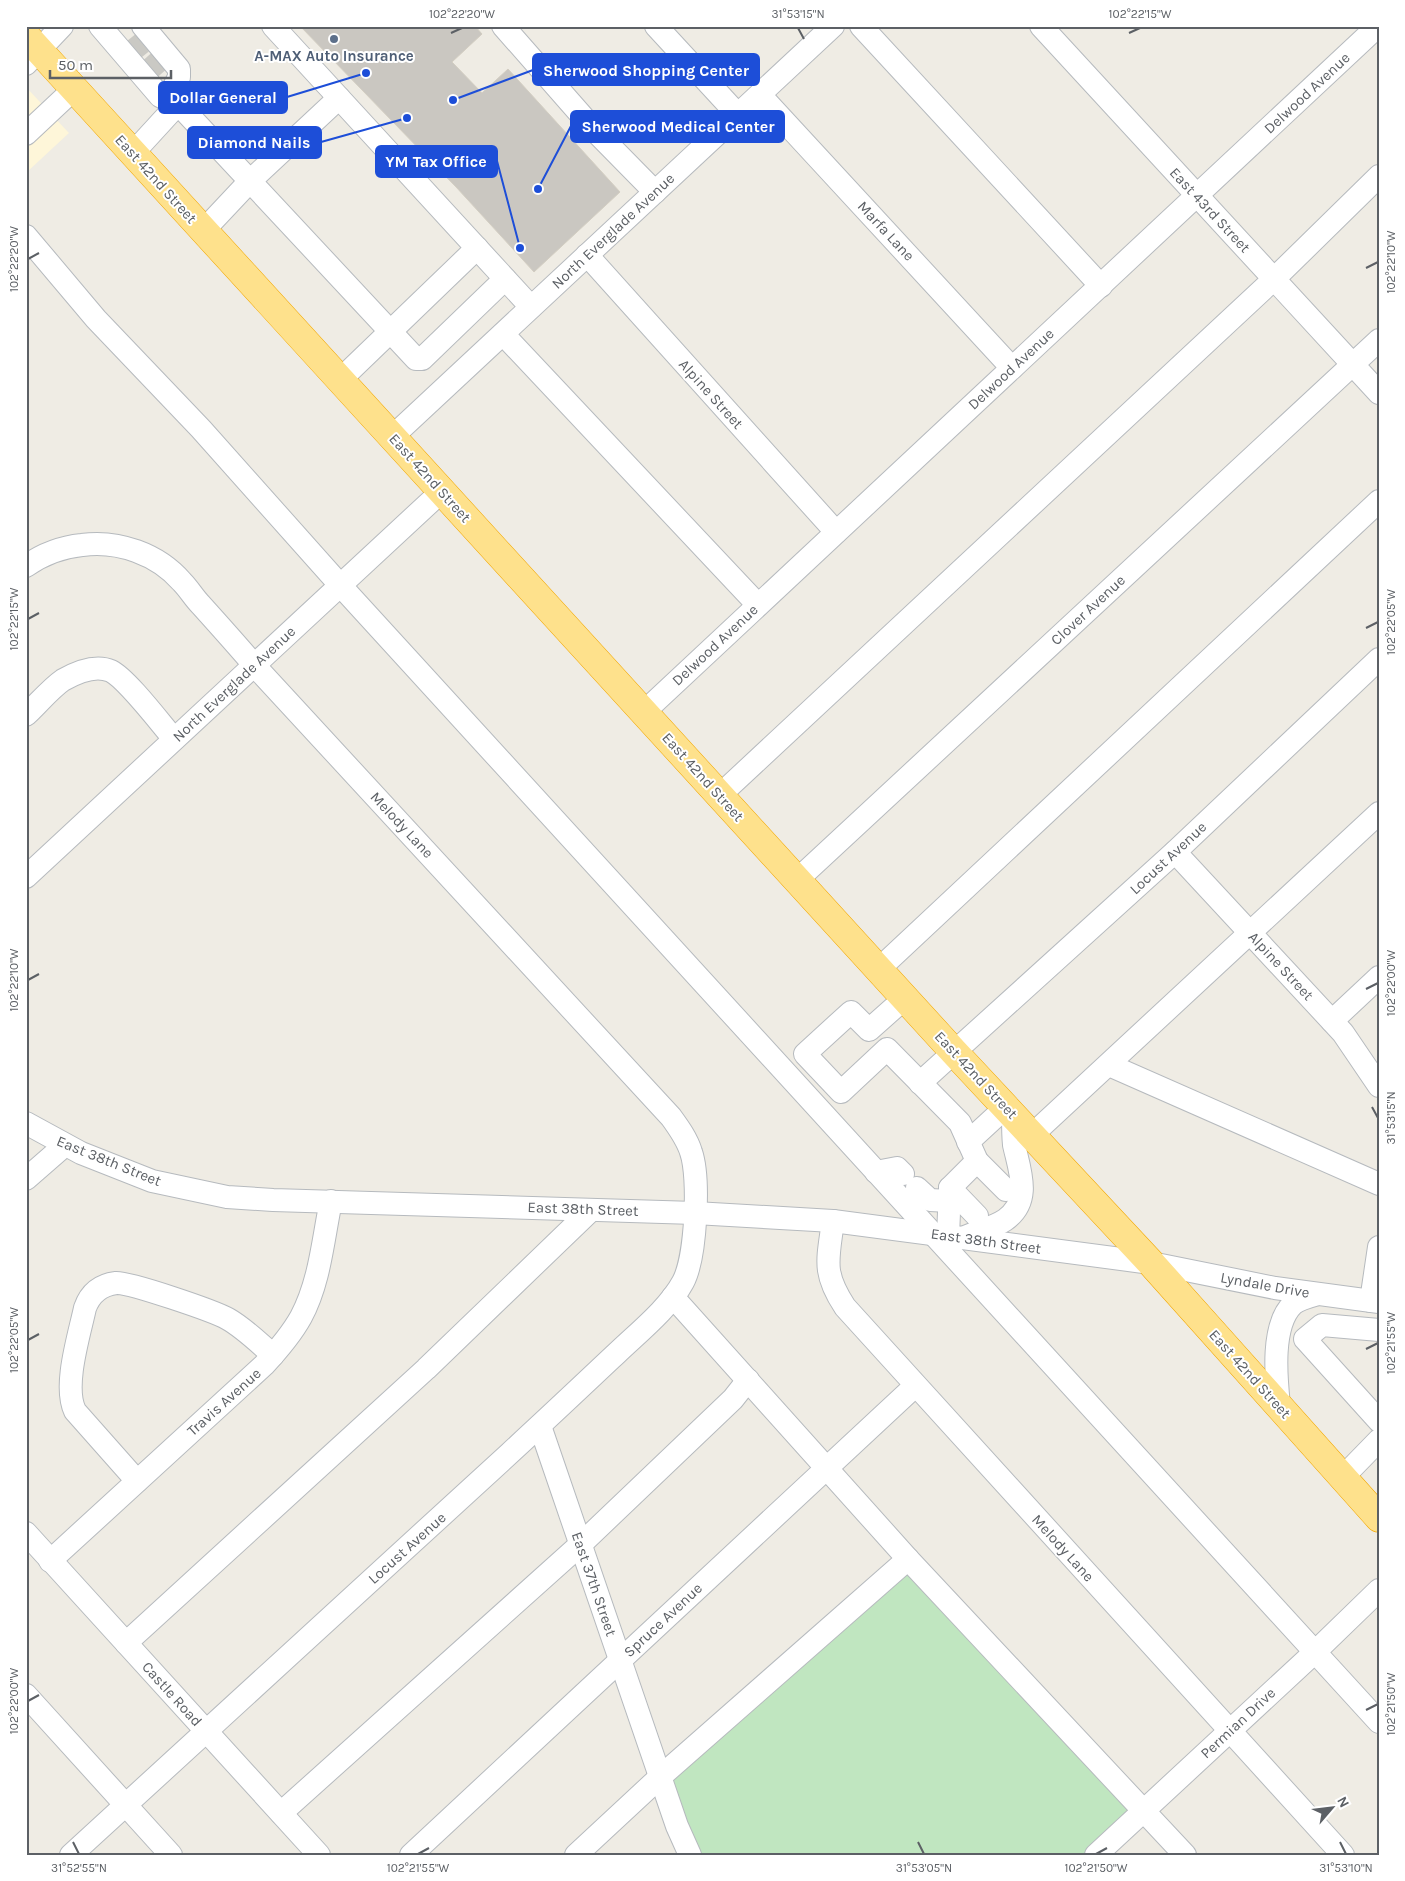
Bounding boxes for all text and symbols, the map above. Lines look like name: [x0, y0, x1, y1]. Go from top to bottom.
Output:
text: 102°22'20"W: [429, 7, 495, 21]
text: 31°53'15"N: [771, 7, 825, 21]
text: 102°22'15"W: [1109, 7, 1172, 21]
marker: A-MAX Auto Insurance: [328, 33, 340, 45]
place label: A-MAX Auto Insurance: [254, 47, 414, 65]
scale bar: [50, 48, 171, 80]
street label: Delwood Avenue: [1260, 49, 1354, 137]
callout: Sherwood Shopping Center: [533, 54, 759, 85]
text: 50 m: [58, 56, 93, 74]
text: Sherwood Shopping Center: [543, 61, 750, 80]
callout: Dollar General: [159, 82, 287, 113]
text: Dollar General: [169, 88, 277, 107]
callout: Sherwood Medical Center: [571, 111, 784, 142]
text: Sherwood Medical Center: [582, 117, 775, 136]
callout: Diamond Nails: [188, 127, 321, 158]
street label: East 42nd Street: [111, 131, 201, 227]
text: Diamond Nails: [197, 133, 311, 152]
callout: YM Tax Office: [376, 146, 497, 177]
text: YM Tax Office: [385, 152, 487, 171]
street label: East 43rd Street: [1166, 164, 1254, 257]
street label: North Everglade Avenue: [548, 169, 678, 293]
street label: Marfa Lane: [854, 197, 918, 265]
text: 102°22'20"W: [7, 226, 21, 292]
text: 102°22'10"W: [1384, 230, 1398, 294]
street label: Delwood Avenue: [964, 325, 1058, 413]
street label: Alpine Street: [675, 355, 747, 433]
street label: East 42nd Street: [385, 430, 475, 526]
street label: Clover Avenue: [1047, 571, 1129, 649]
text: 102°22'15"W: [7, 587, 21, 650]
text: 102°22'05"W: [1384, 589, 1398, 655]
street label: Delwood Avenue: [668, 601, 762, 689]
street label: North Everglade Avenue: [169, 622, 299, 746]
street label: East 42nd Street: [658, 729, 748, 825]
street label: Melody Lane: [367, 788, 437, 862]
street label: Locust Avenue: [1126, 818, 1210, 898]
street label: Alpine Street: [1245, 928, 1318, 1004]
text: 102°22'10"W: [7, 948, 21, 1012]
text: 102°22'00"W: [1384, 950, 1398, 1016]
street label: East 42nd Street: [931, 1027, 1022, 1123]
text: 31°53'15"N: [1384, 1091, 1398, 1145]
street label: East 38th Street: [54, 1132, 164, 1190]
street label: East 38th Street: [527, 1198, 639, 1220]
street label: East 38th Street: [930, 1224, 1043, 1258]
street label: Lyndale Drive: [1219, 1268, 1311, 1302]
text: 102°22'05"W: [7, 1307, 21, 1373]
text: 102°21'55"W: [1384, 1311, 1398, 1374]
street label: East 42nd Street: [1205, 1326, 1295, 1422]
street label: Travis Avenue: [183, 1364, 265, 1440]
street label: Locust Avenue: [364, 1508, 450, 1588]
street label: Melody Lane: [1028, 1511, 1098, 1585]
street label: East 37th Street: [568, 1529, 620, 1639]
street label: Spruce Avenue: [620, 1579, 706, 1661]
street label: Castle Road: [138, 1658, 206, 1730]
text: 102°22'00"W: [7, 1668, 21, 1734]
text: 102°21'50"W: [1384, 1672, 1398, 1735]
street label: Permian Drive: [1197, 1684, 1279, 1762]
north arrow: [1308, 1784, 1358, 1834]
text: N: [1333, 1794, 1353, 1811]
text: 31°52'55"N: [51, 1861, 107, 1875]
text: 102°21'55"W: [387, 1861, 450, 1875]
text: 31°53'05"N: [896, 1861, 952, 1875]
text: 102°21'50"W: [1065, 1861, 1128, 1875]
text: 31°53'10"N: [1319, 1861, 1373, 1875]

